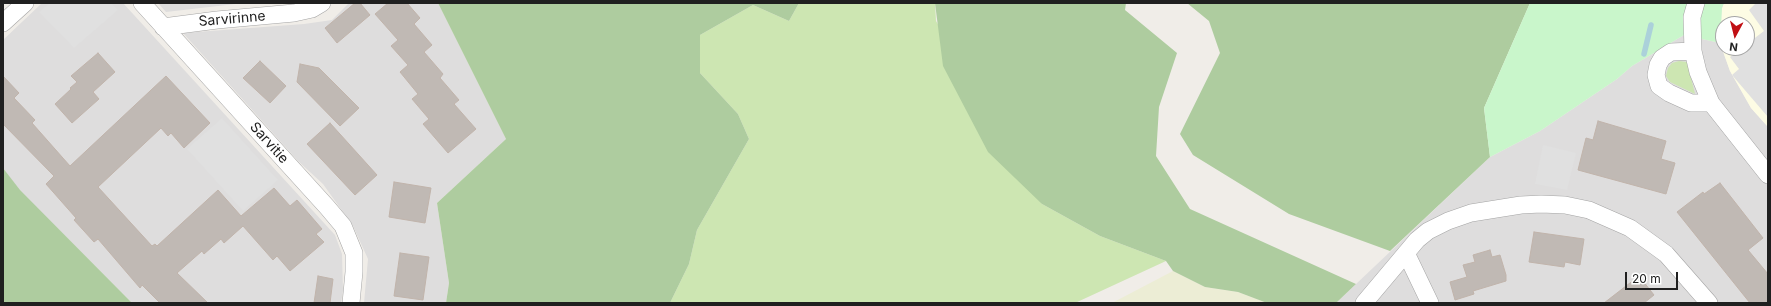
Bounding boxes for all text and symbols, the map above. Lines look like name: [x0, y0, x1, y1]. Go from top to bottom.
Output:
street label: Sarvirinne: [198, 8, 266, 30]
north arrow: [1715, 16, 1755, 56]
text: N: [1729, 39, 1739, 54]
street label: Sarvitie: [246, 119, 292, 167]
scale bar: [1627, 264, 1680, 290]
text: 20 m: [1632, 271, 1661, 286]

